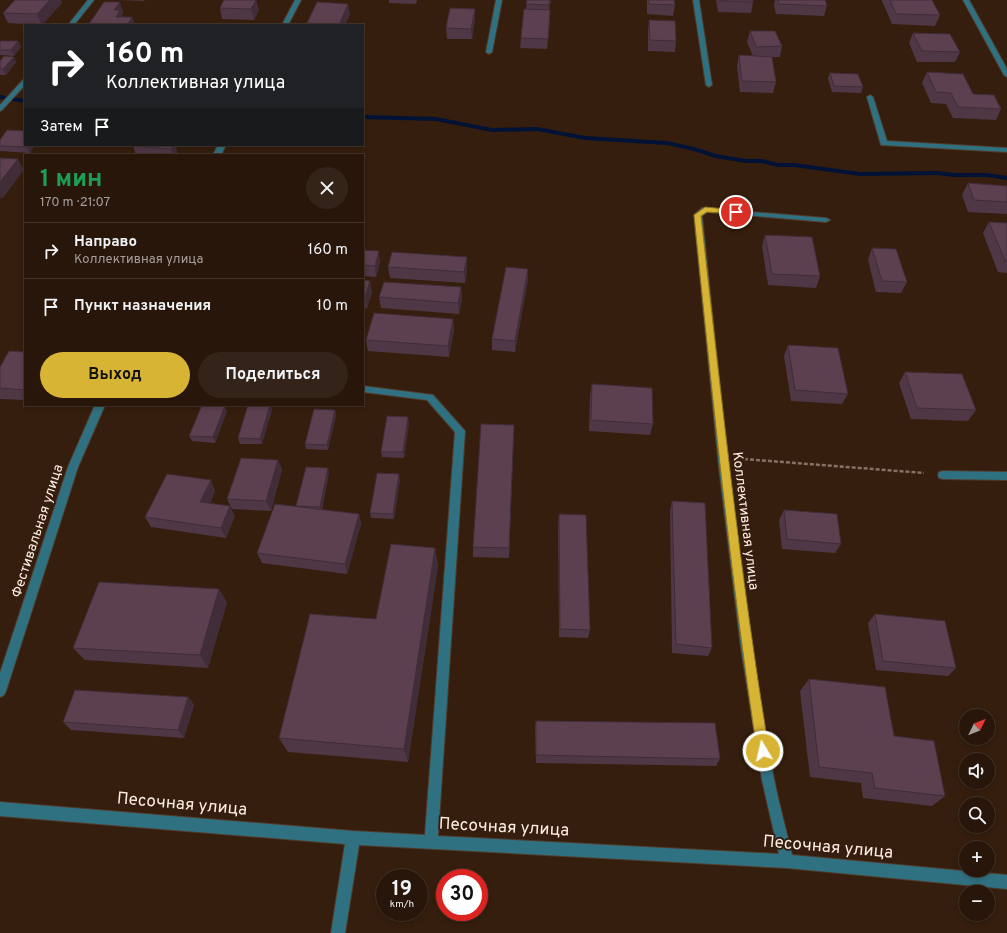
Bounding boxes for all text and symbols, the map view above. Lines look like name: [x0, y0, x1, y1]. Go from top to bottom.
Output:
text: 160 m: [106, 37, 184, 73]
icon: right: [40, 40, 92, 92]
text: Коллективная улица: [106, 72, 285, 95]
icon: arrive: [91, 116, 113, 138]
text: Затем: [40, 118, 83, 137]
text: 1 мин: [40, 165, 102, 195]
button: close: [306, 167, 348, 209]
text: 170 m · 21:07: [40, 195, 110, 211]
pin: [719, 195, 753, 229]
icon: arrive: [725, 201, 747, 223]
text: Направо: [74, 233, 137, 252]
icon: right: [40, 240, 62, 262]
text: 160 m: [308, 241, 348, 260]
text: Коллективная улица: [74, 252, 203, 268]
icon: arrive: [40, 296, 62, 318]
text: Пункт назначения: [74, 297, 211, 316]
text: 10 m: [317, 297, 348, 316]
button: Выход: [40, 352, 190, 398]
button: Поделиться: [198, 352, 348, 398]
street label: Коллективная улица: [728, 451, 762, 591]
street label: Фестивальная улица: [8, 462, 68, 600]
north arrow: [959, 709, 995, 745]
map controls: [959, 709, 995, 921]
position arrow: [742, 730, 784, 772]
button: sound: [959, 753, 995, 789]
street label: Песочная улица: [116, 788, 248, 822]
button: search: [959, 797, 995, 833]
street label: Песочная улица: [438, 814, 570, 842]
street label: Песочная улица: [762, 831, 894, 865]
button: +: [959, 841, 995, 877]
speed limit sign: 30: [436, 869, 488, 921]
text: 19: [392, 877, 412, 903]
button: −: [959, 885, 995, 921]
text: km/h: [390, 898, 414, 911]

